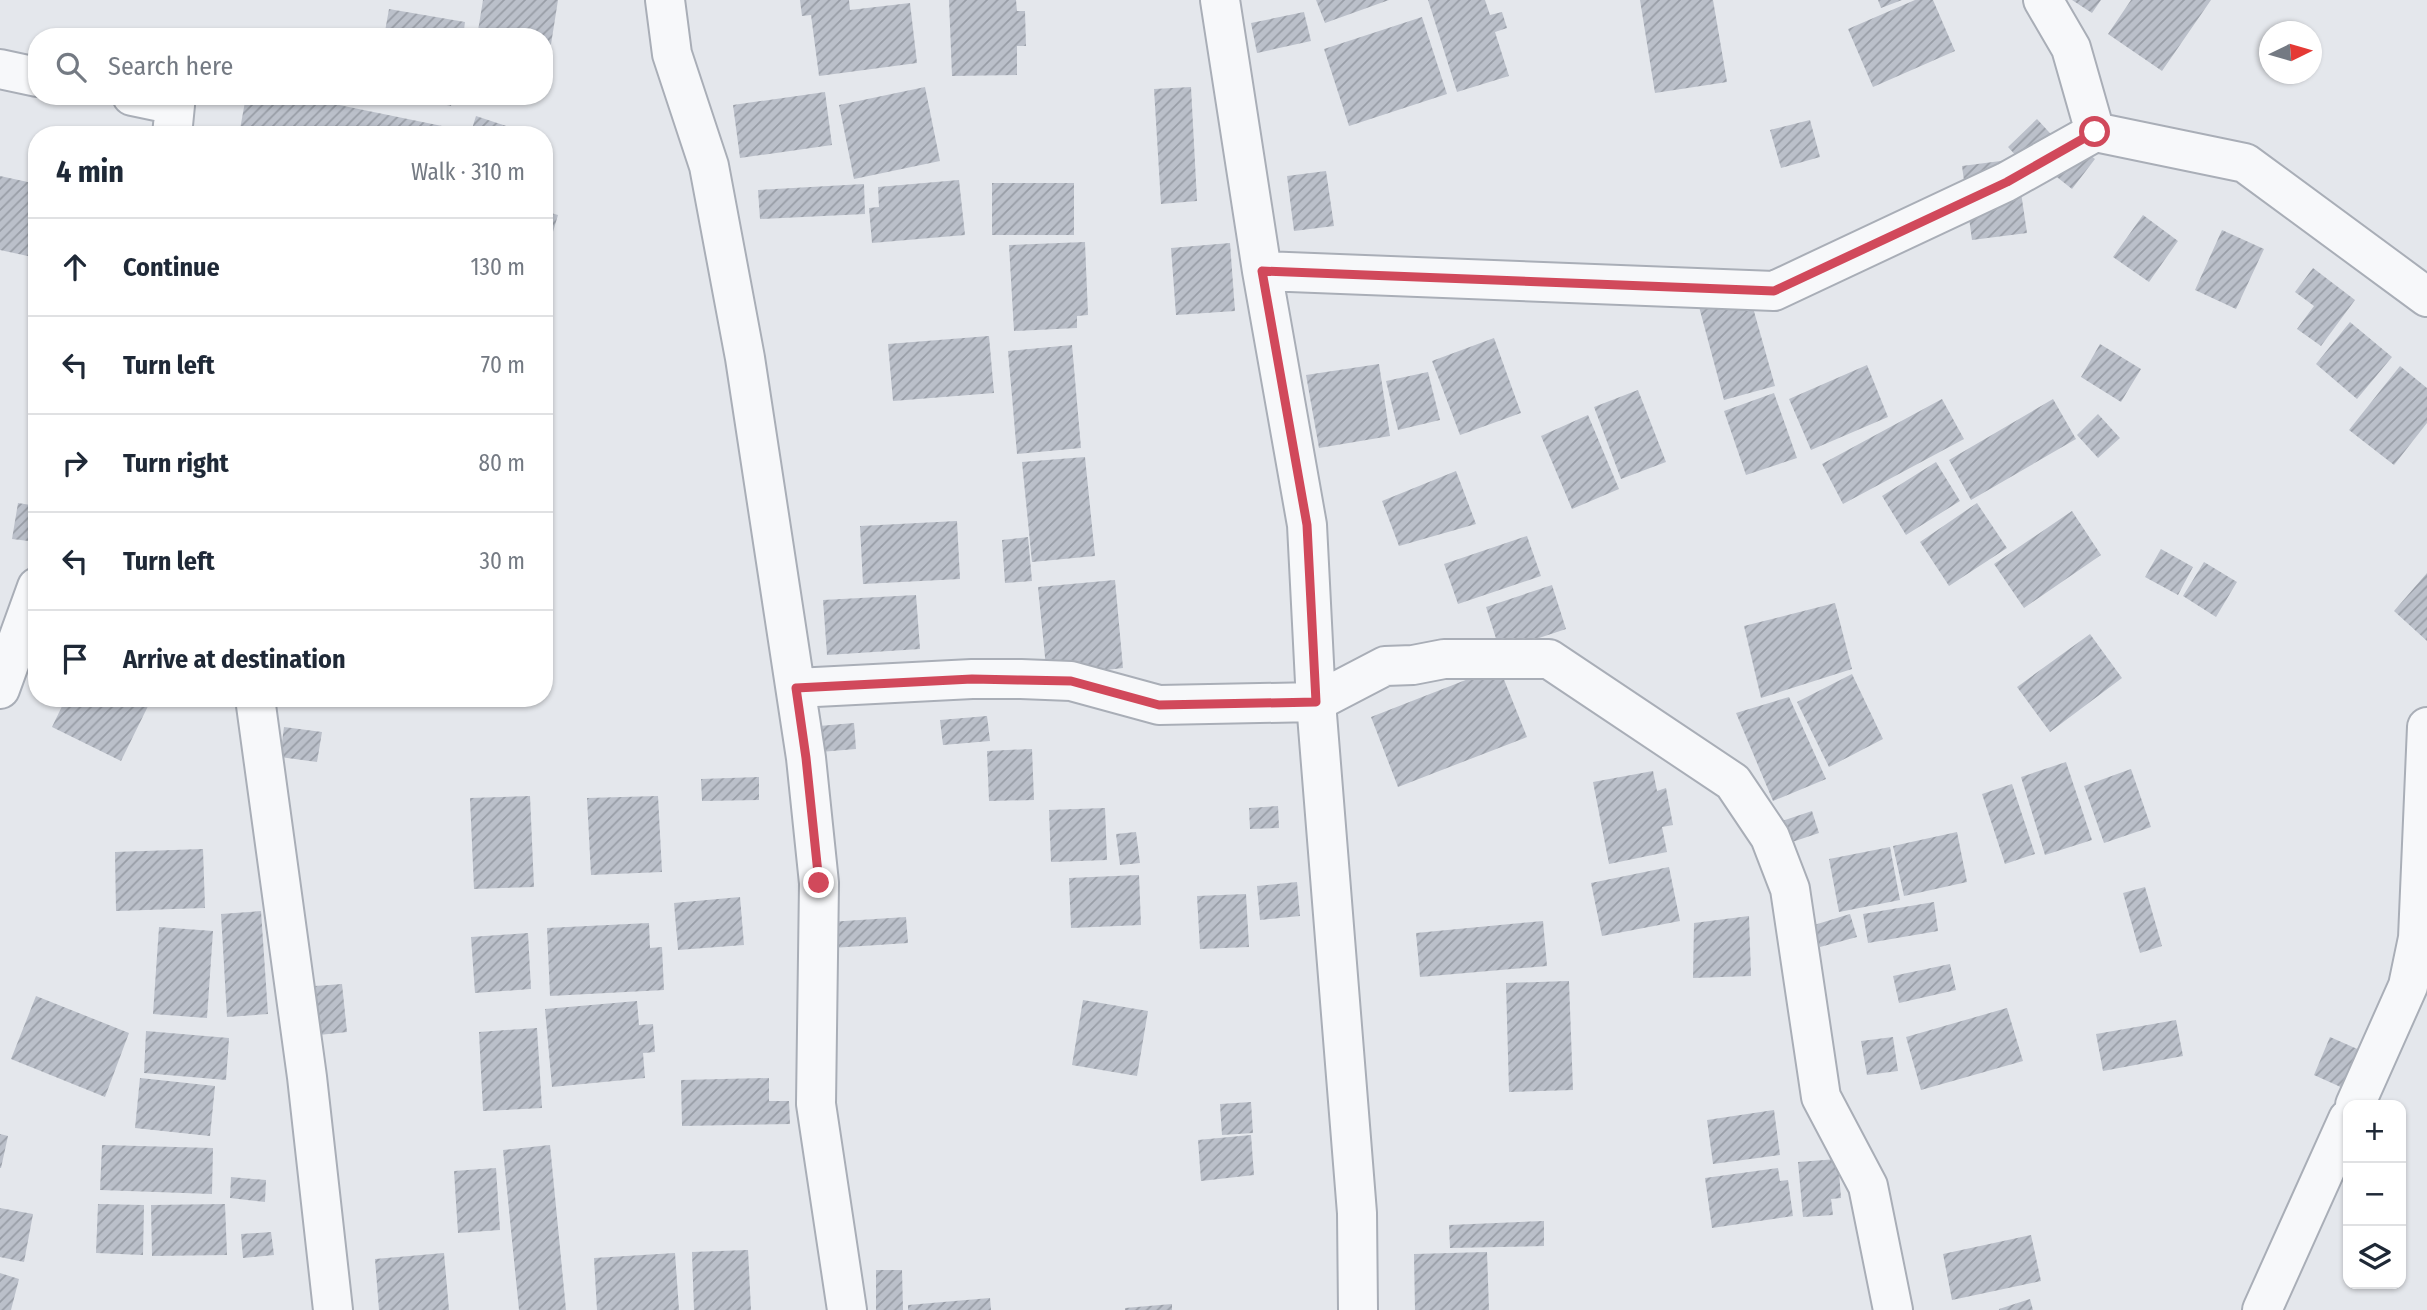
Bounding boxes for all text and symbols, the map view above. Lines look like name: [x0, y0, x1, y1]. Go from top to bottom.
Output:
north arrow: [2259, 21, 2322, 84]
search box: [28, 28, 553, 105]
icon: search: [52, 48, 90, 86]
text: Search here: [108, 51, 233, 82]
route start: [2079, 116, 2110, 147]
text: 4 min: [56, 154, 124, 190]
text: Walk · 310 m: [411, 158, 525, 186]
icon: ahead: [56, 248, 94, 286]
text: Continue: [123, 252, 220, 283]
text: 130 m: [471, 253, 525, 281]
icon: left: [56, 346, 94, 384]
text: Turn left: [123, 350, 215, 381]
text: 70 m: [481, 351, 525, 379]
icon: right: [56, 444, 94, 482]
text: Turn right: [123, 448, 229, 479]
text: 80 m: [478, 449, 525, 477]
icon: left: [56, 542, 94, 580]
text: Turn left: [123, 546, 215, 577]
text: 30 m: [480, 547, 525, 575]
icon: arrive: [56, 640, 94, 678]
text: Arrive at destination: [123, 644, 346, 675]
route end: [803, 867, 834, 898]
map controls: [2343, 1100, 2406, 1289]
button: +: [2343, 1100, 2406, 1163]
button: −: [2343, 1163, 2406, 1226]
button: layers: [2343, 1226, 2406, 1289]

